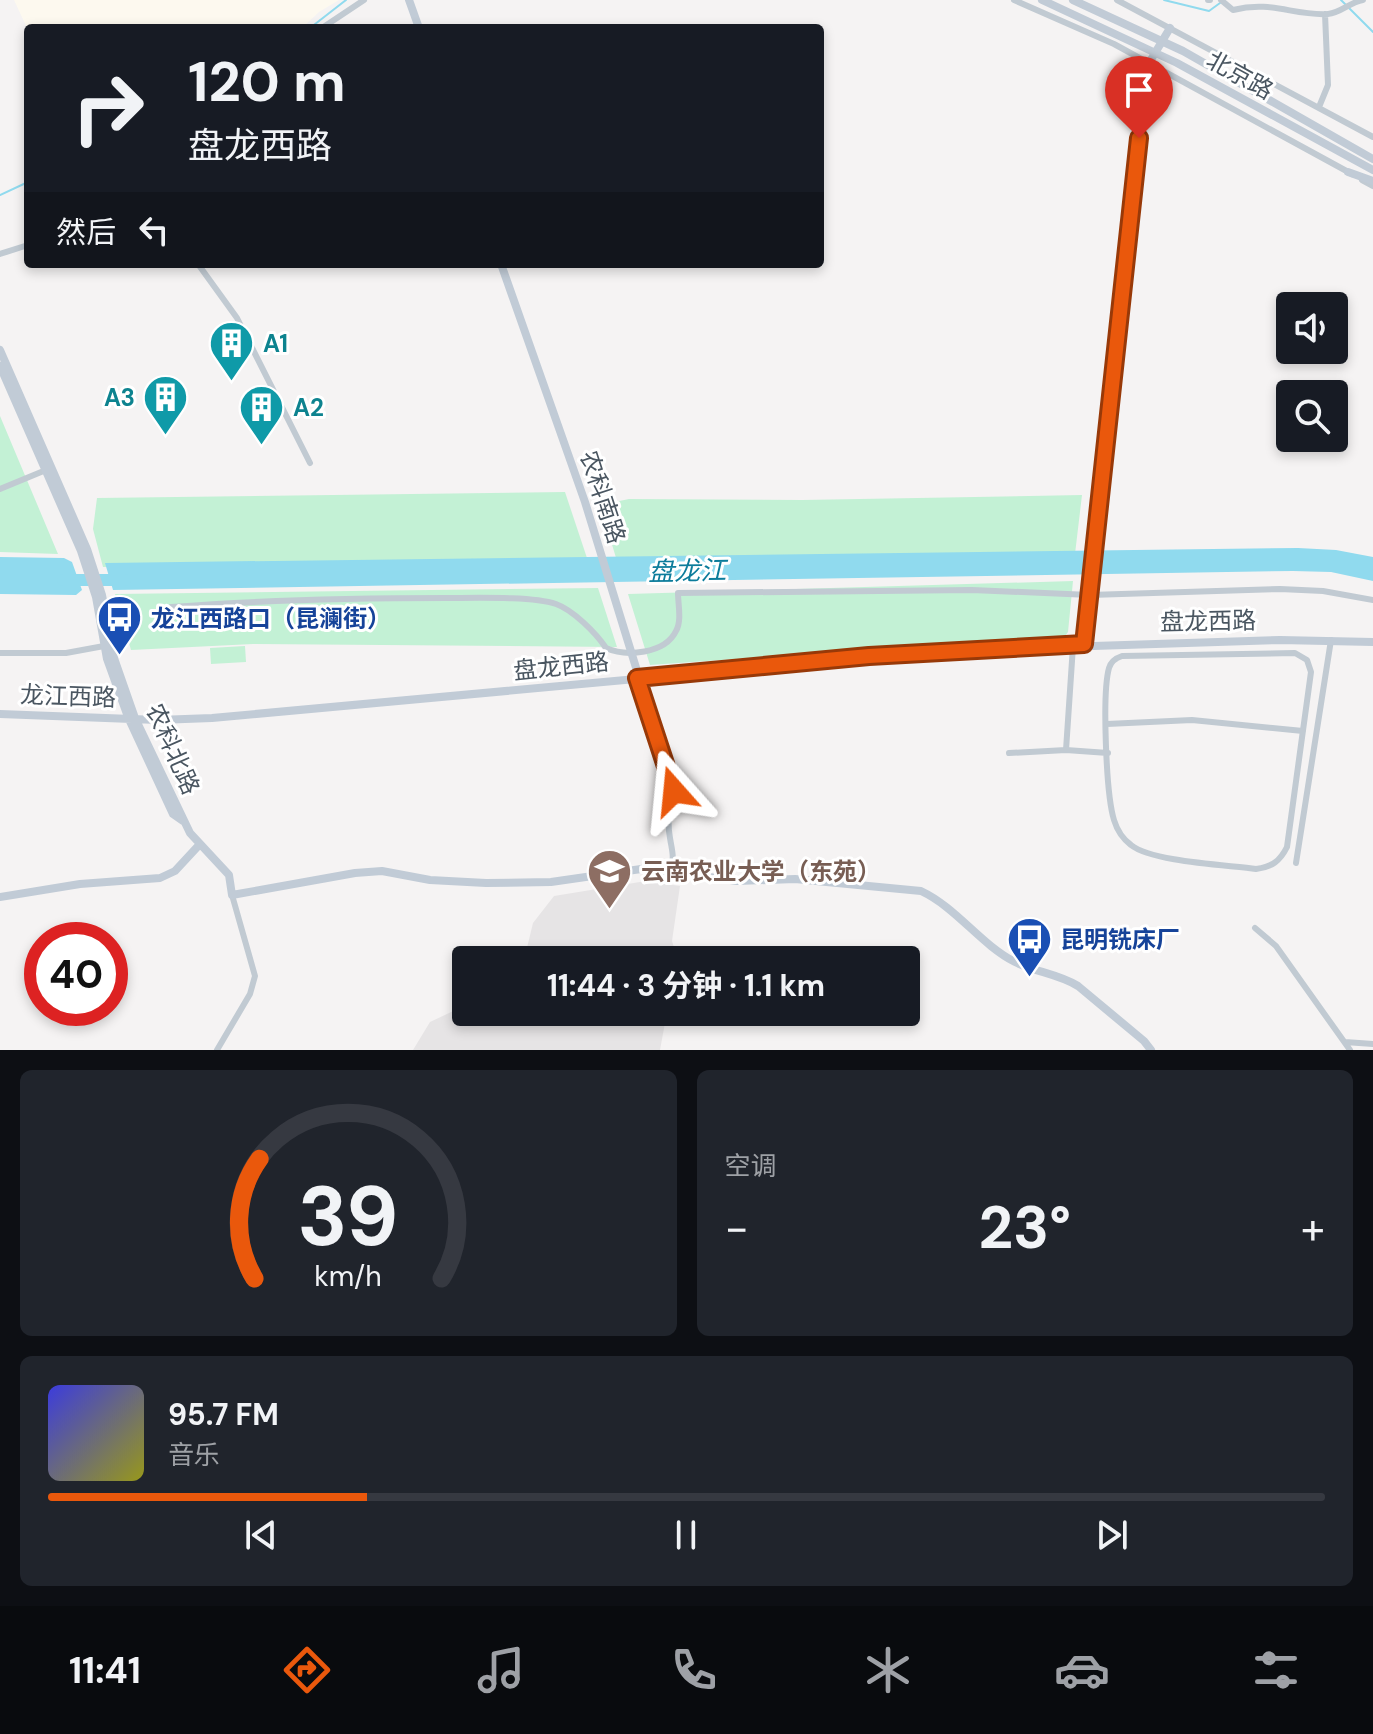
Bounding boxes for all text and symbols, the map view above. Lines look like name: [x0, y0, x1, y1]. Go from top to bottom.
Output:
street label: 北京路: [1201, 44, 1279, 106]
text: 120 m: [188, 45, 346, 118]
icon: right: [56, 56, 160, 160]
pin: [1105, 56, 1173, 138]
icon: arrive: [1117, 68, 1161, 112]
text: 盘龙西路: [188, 122, 332, 169]
icon: left: [132, 208, 176, 252]
text: 然后: [56, 213, 116, 252]
map controls: [1276, 292, 1348, 452]
button: sound: [1276, 292, 1348, 364]
building icon: A1: [208, 319, 256, 382]
place label: A1: [263, 328, 288, 359]
building icon: A3: [142, 373, 190, 436]
button: search: [1276, 380, 1348, 452]
place label: A3: [104, 382, 135, 413]
building icon: A2: [238, 383, 286, 446]
place label: A2: [293, 392, 324, 423]
street label: 农科南路: [573, 447, 633, 547]
water label: 盘龙江: [648, 553, 729, 589]
bus stop icon: 龙江西路口（昆澜街）: [96, 594, 144, 657]
place label: 龙江西路口（昆澜街）: [151, 603, 391, 634]
street label: 盘龙西路: [1160, 605, 1256, 637]
street label: 盘龙西路: [512, 646, 610, 686]
street label: 龙江西路: [19, 679, 117, 713]
street label: 农科北路: [139, 699, 207, 799]
position arrow: [632, 749, 716, 833]
school or university icon: 云南农业大学（东苑）: [586, 847, 634, 910]
place label: 云南农业大学（东苑）: [641, 856, 881, 887]
bus stop icon: 昆明铣床厂: [1005, 915, 1053, 978]
speed limit sign: 40: [24, 922, 128, 1026]
place label: 昆明铣床厂: [1060, 924, 1180, 955]
text: 11:44 · 3 分钟 · 1.1 km: [547, 966, 825, 1005]
text: 空调: [725, 1149, 777, 1183]
text: 39: [298, 1162, 399, 1271]
text: 23°: [978, 1188, 1071, 1267]
text: −: [725, 1199, 749, 1257]
text: +: [1301, 1199, 1325, 1257]
text: km/h: [314, 1258, 382, 1295]
text: 95.7 FM: [168, 1395, 279, 1434]
text: 音乐: [168, 1438, 220, 1472]
icon: previous: [239, 1513, 283, 1557]
icon: pause: [664, 1513, 708, 1557]
icon: next: [1090, 1513, 1134, 1557]
icon: directions: [279, 1642, 335, 1698]
icon: music: [473, 1642, 529, 1698]
icon: phone: [666, 1642, 722, 1698]
icon: climate: [860, 1642, 916, 1698]
icon: car: [1054, 1642, 1110, 1698]
icon: filters: [1248, 1642, 1304, 1698]
text: 11:41: [69, 1647, 141, 1694]

